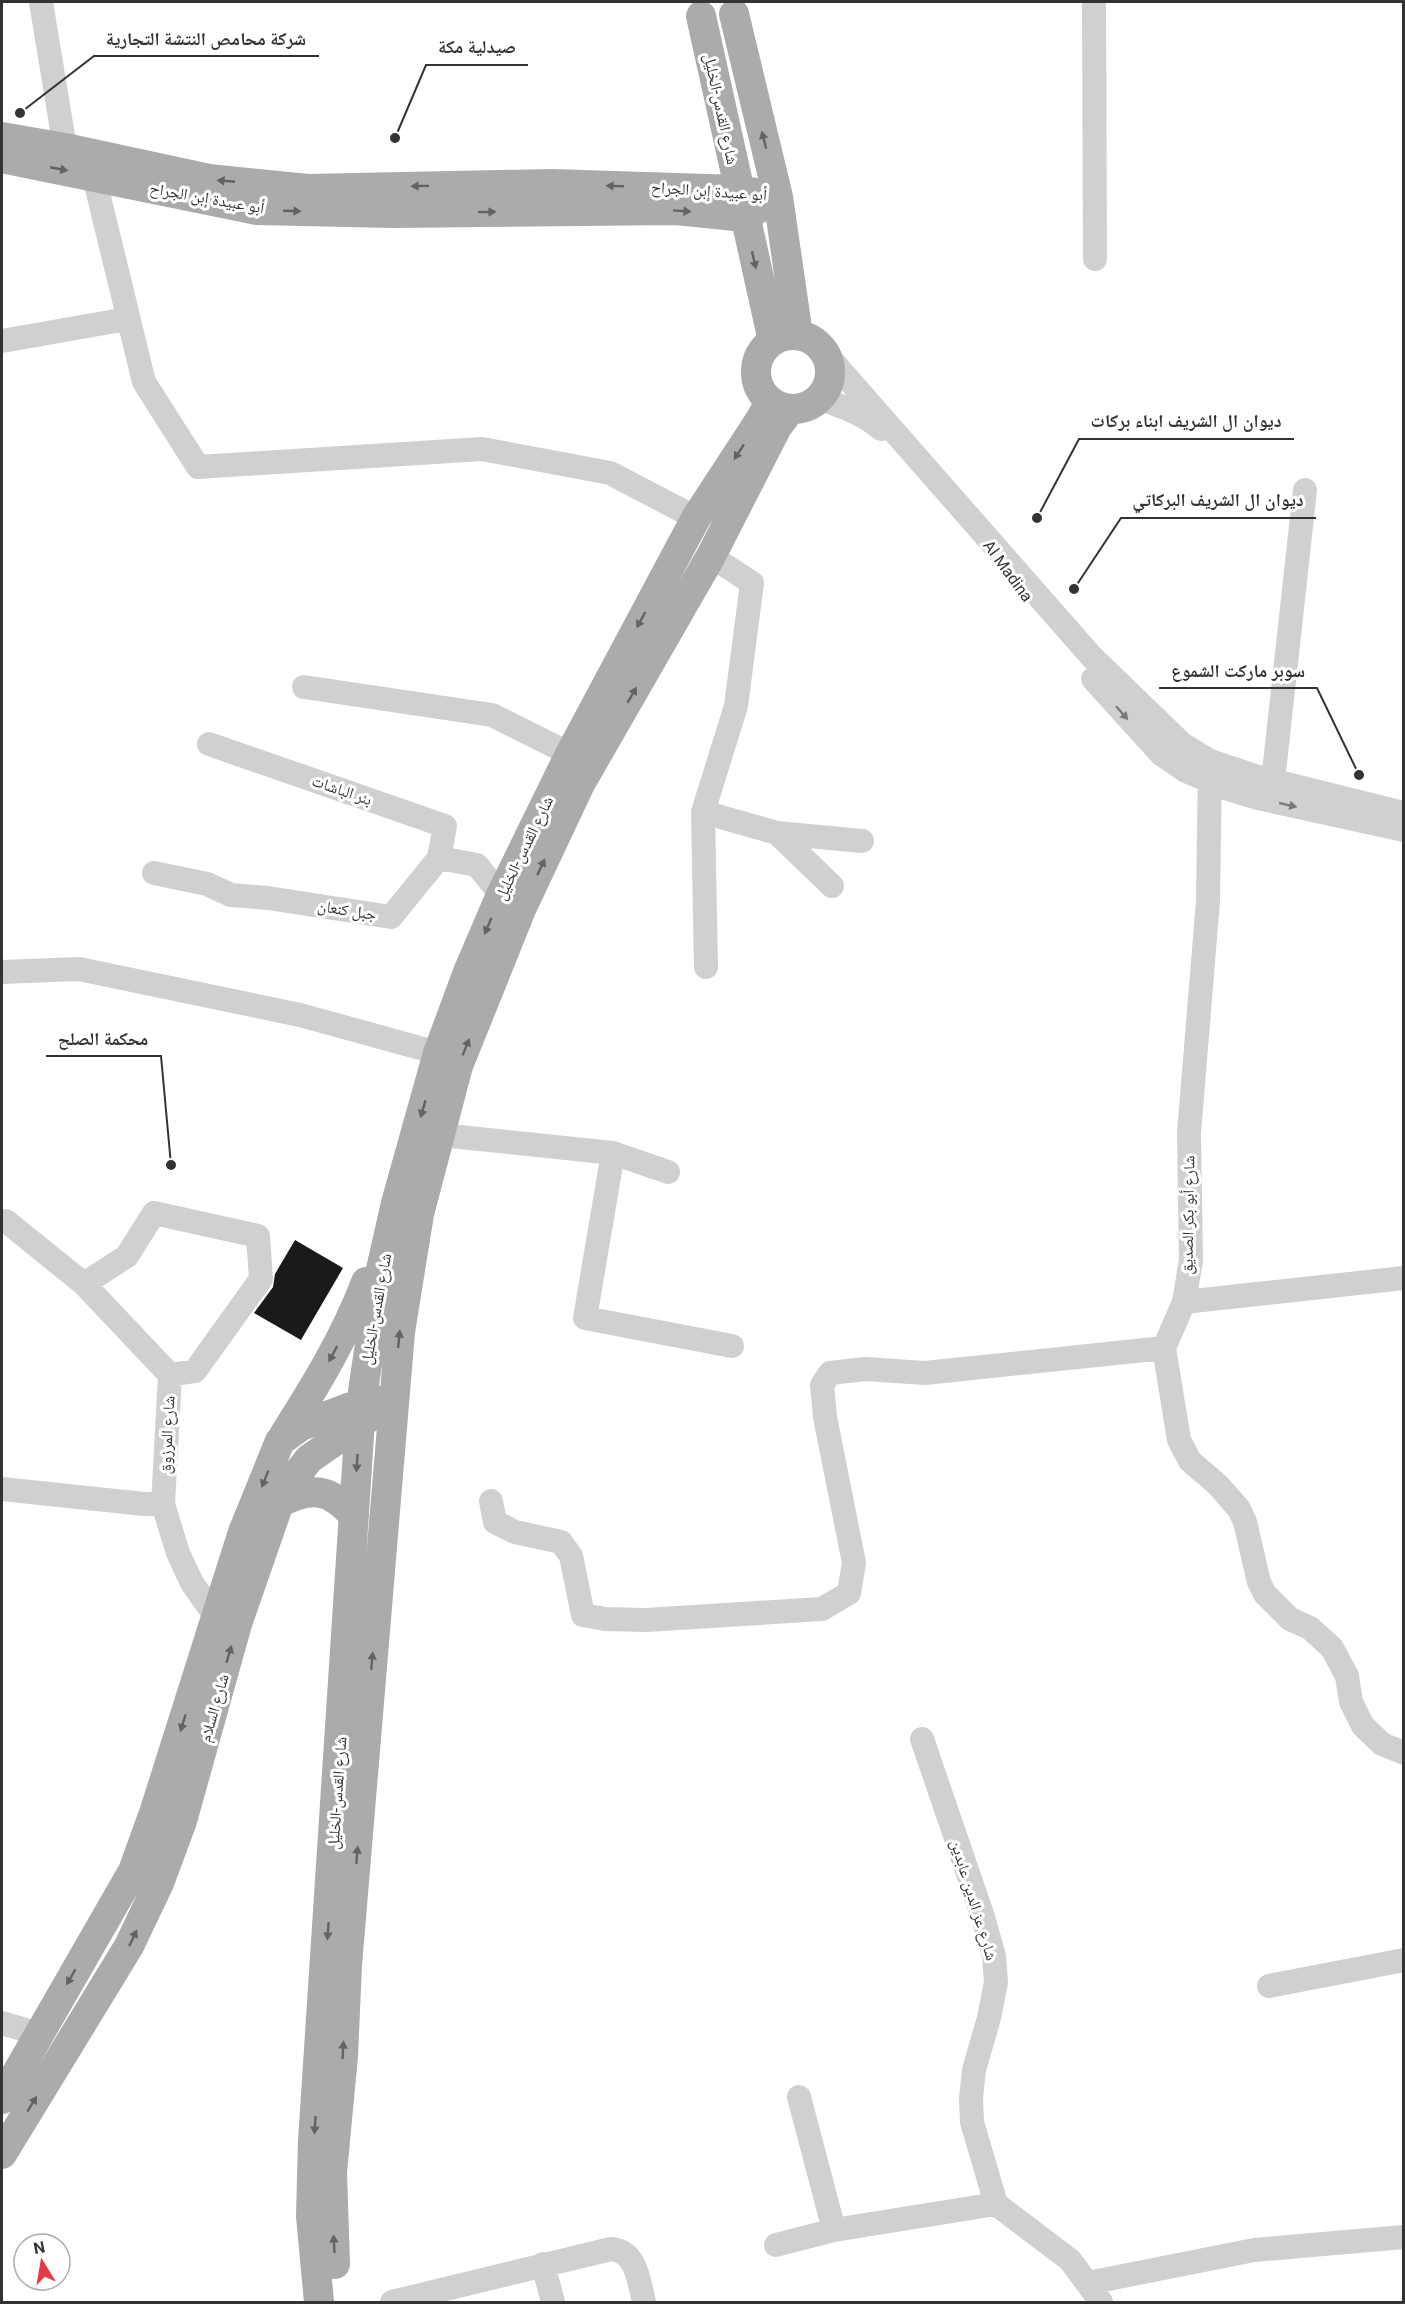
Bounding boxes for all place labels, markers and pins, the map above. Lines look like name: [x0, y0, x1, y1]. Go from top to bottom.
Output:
callout: شركة محامص النتشة التجارية: [94, 20, 319, 56]
callout: صيدلية مكة: [426, 29, 528, 65]
callout: ديوان ال الشريف ابناء بركات: [1079, 403, 1294, 439]
callout: ديوان ال الشريف البركاتي: [1121, 482, 1316, 518]
callout: سوبر ماركت الشموع: [1159, 652, 1317, 688]
callout: محكمة الصلح: [46, 1020, 161, 1056]

